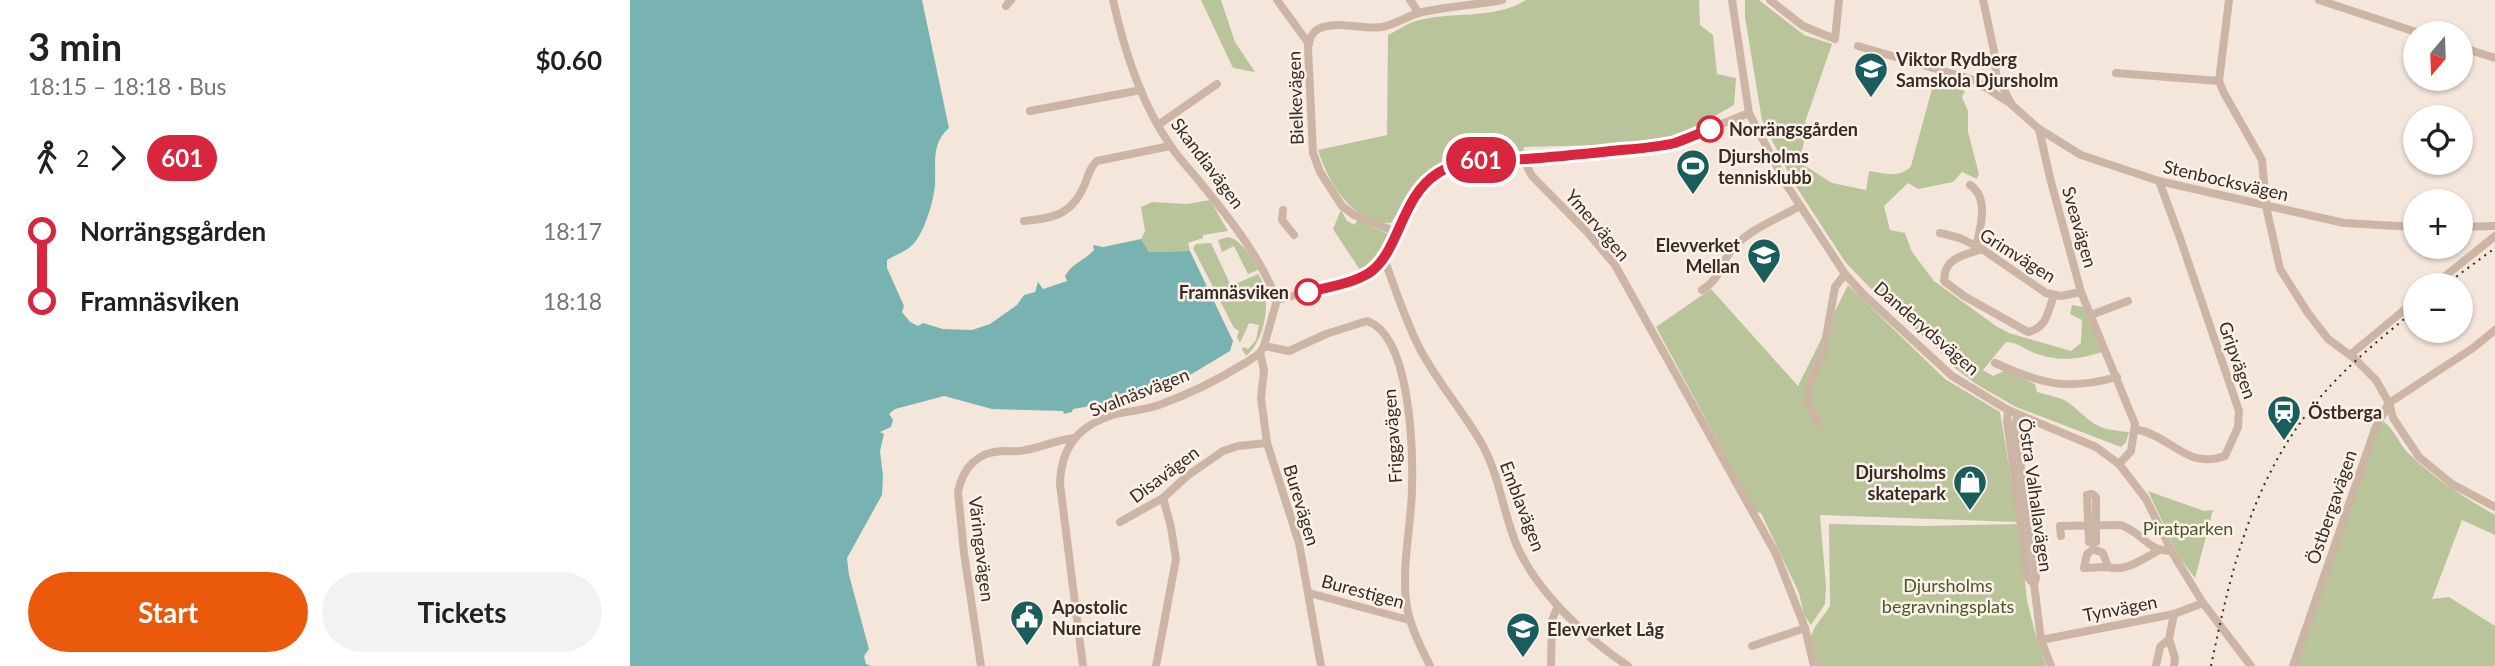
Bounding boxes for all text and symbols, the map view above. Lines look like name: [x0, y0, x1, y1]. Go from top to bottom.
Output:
north arrow: [2403, 21, 2473, 91]
map controls: [2403, 21, 2473, 343]
text: 3 min: [28, 23, 122, 69]
text: $0.60: [536, 44, 602, 76]
place label: Viktor Rydberg Samskola Djursholm: [1895, 48, 2058, 91]
school or university icon: Viktor Rydberg Samskola Djursholm: [1852, 50, 1890, 99]
street label: Bielkevägen: [1282, 51, 1308, 145]
text: 18:15 – 18:18 · Bus: [28, 72, 227, 100]
button: locate: [2403, 105, 2473, 175]
street label: Skandiavägen: [1167, 113, 1249, 213]
marker: Norrängsgården: [1697, 116, 1723, 142]
place label: Norrängsgården: [1729, 118, 1858, 140]
line badge: 601: [1441, 137, 1521, 183]
icon: walk: [28, 139, 66, 177]
icon: forward: [99, 139, 137, 177]
text: 601: [161, 143, 203, 172]
text: 2: [76, 144, 89, 172]
text: 601: [1460, 145, 1502, 174]
place label: Djursholms tennisklubb: [1718, 145, 1812, 188]
sports icon: Djursholms tennisklubb: [1674, 147, 1712, 196]
street label: Stenbocksvägen: [2161, 155, 2291, 205]
street label: Sveavägen: [2058, 184, 2102, 270]
street label: Ymervägen: [1561, 185, 1635, 265]
button: +: [2403, 189, 2473, 259]
text: Norrängsgården: [80, 215, 266, 247]
text: 18:17: [543, 217, 602, 245]
street label: Grimvägen: [1976, 223, 2060, 287]
place label: Elevverket Mellan: [1655, 234, 1740, 277]
school or university icon: Elevverket Mellan: [1745, 236, 1783, 285]
button: −: [2403, 273, 2473, 343]
street label: Danderydsvägen: [1870, 276, 1984, 380]
marker: Framnäsviken: [1295, 279, 1321, 305]
place label: Framnäsviken: [1179, 281, 1289, 303]
text: Framnäsviken: [80, 285, 239, 317]
text: 18:18: [543, 287, 602, 315]
street label: Gripvägen: [2214, 318, 2262, 402]
street label: Svalnäsvägen: [1086, 363, 1192, 421]
street label: Friggavägen: [1378, 388, 1406, 484]
station icon: Östberga: [2265, 393, 2303, 442]
place label: Östberga: [2308, 401, 2382, 423]
street label: Östra Valhallavägen: [2014, 417, 2058, 573]
street label: Disavägen: [1125, 441, 1203, 507]
street label: Östbergavägen: [2301, 447, 2361, 567]
street label: Emblavägen: [1496, 458, 1550, 554]
place label: Djursholms skatepark: [1855, 461, 1946, 504]
street label: Burevägen: [1279, 462, 1325, 548]
shop icon: Djursholms skatepark: [1951, 463, 1989, 512]
street label: Väringavägen: [965, 495, 999, 603]
park label: Piratparken: [2143, 517, 2233, 539]
street label: Burestigen: [1319, 569, 1407, 613]
button: Start: [28, 572, 308, 652]
button: Tickets: [322, 572, 602, 652]
park label: Djursholms begravningsplats: [1882, 574, 2014, 617]
street label: Tynvägen: [2081, 590, 2159, 626]
place label: Apostolic Nunciature: [1051, 596, 1142, 639]
public building icon: Apostolic Nunciature: [1008, 598, 1046, 647]
school or university icon: Elevverket Låg: [1504, 610, 1542, 659]
place label: Elevverket Låg: [1547, 618, 1664, 640]

